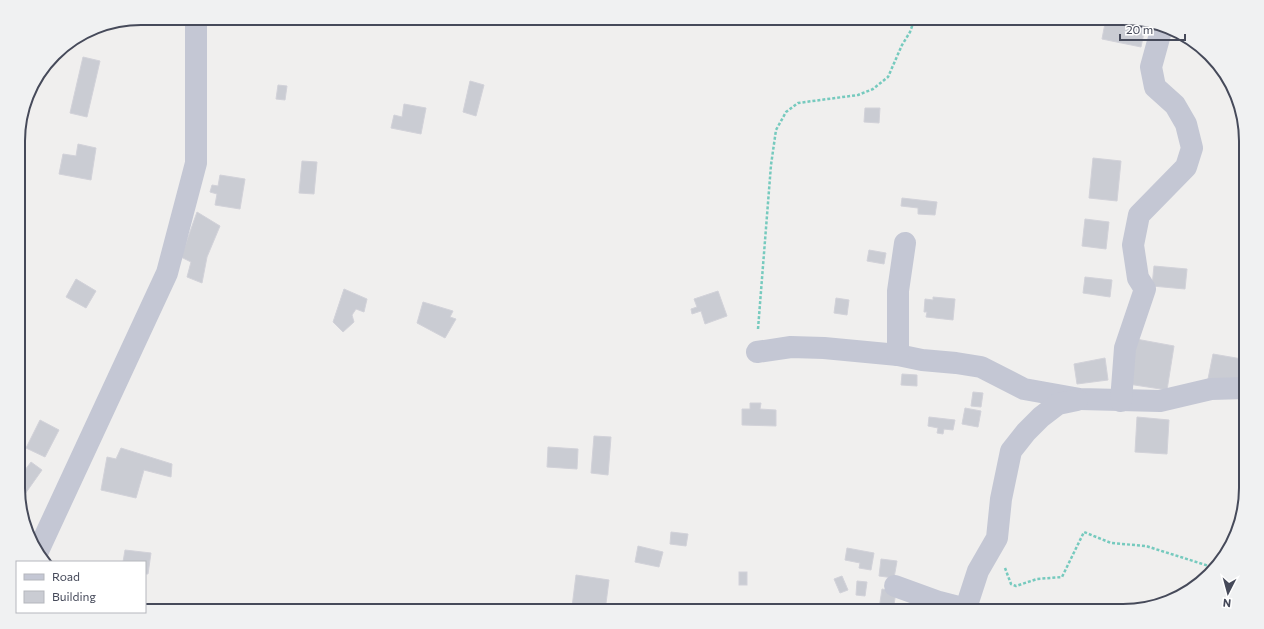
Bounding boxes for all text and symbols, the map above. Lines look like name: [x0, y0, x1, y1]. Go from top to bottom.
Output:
scale bar: [1120, 16, 1185, 42]
text: 20 m: [1126, 22, 1153, 36]
legend: [16, 561, 146, 613]
text: Road: [52, 569, 80, 583]
north arrow: [1208, 573, 1248, 613]
text: Building: [52, 589, 96, 603]
text: N: [1222, 597, 1232, 610]

